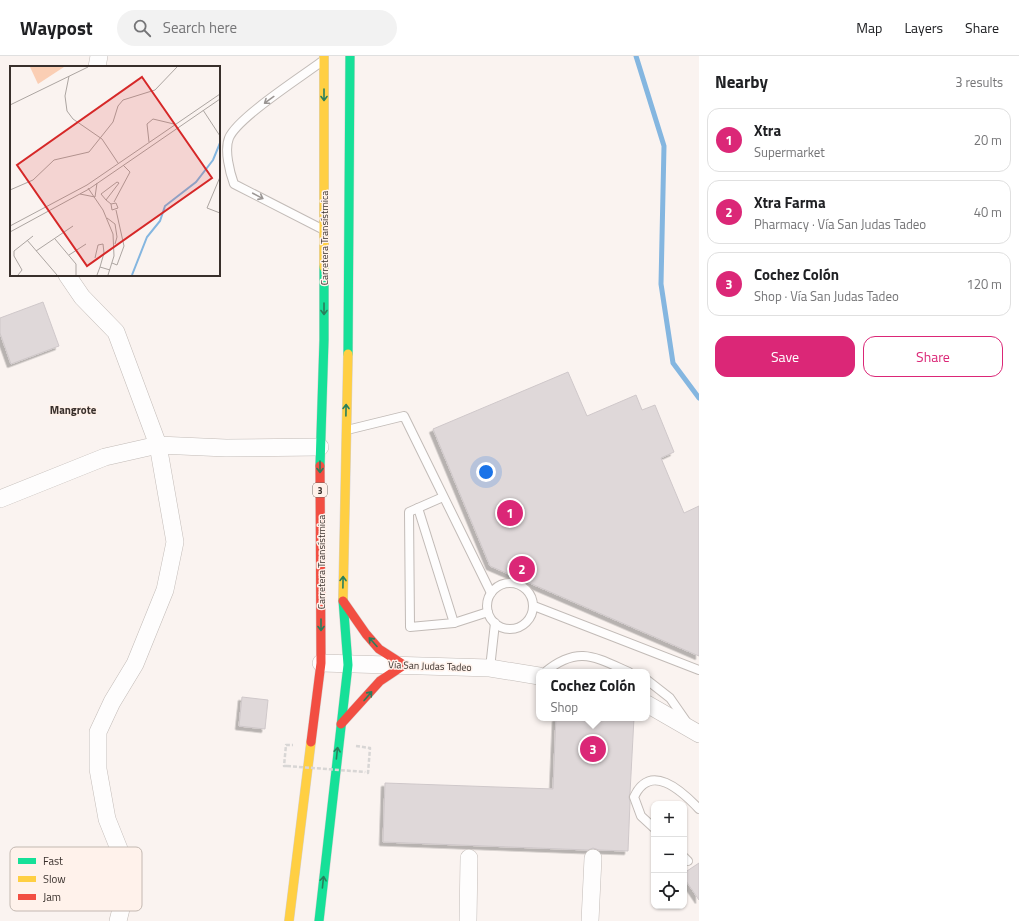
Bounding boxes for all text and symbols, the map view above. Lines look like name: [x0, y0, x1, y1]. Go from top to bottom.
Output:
search box: [117, 10, 397, 46]
text: Waypost: [20, 13, 93, 42]
text: Search here: [163, 16, 237, 39]
icon: search: [131, 17, 153, 39]
text: Map: [856, 17, 882, 38]
text: Layers: [904, 17, 943, 38]
text: Share: [965, 17, 999, 38]
inset map: [10, 66, 220, 276]
text: Nearby: [715, 69, 768, 95]
text: 3 results: [955, 72, 1003, 92]
one-way arrow: [320, 88, 328, 101]
one-way arrow: [264, 96, 275, 104]
text: Xtra: [754, 119, 781, 142]
text: 1: [725, 130, 733, 150]
text: 20 m: [974, 130, 1002, 150]
text: Supermarket: [754, 142, 825, 162]
street label: Carretera Transístmica: [317, 191, 332, 285]
text: Xtra Farma: [754, 191, 826, 214]
one-way arrow: [252, 193, 264, 200]
text: 2: [725, 202, 733, 222]
text: 40 m: [974, 202, 1002, 222]
text: Pharmacy · Vía San Judas Tadeo: [754, 214, 926, 234]
text: Cochez Colón: [754, 263, 839, 286]
text: 3: [725, 274, 733, 294]
text: 120 m: [966, 274, 1002, 294]
text: Shop · Vía San Judas Tadeo: [754, 286, 899, 306]
one-way arrow: [320, 302, 328, 315]
button: Save: [715, 336, 855, 377]
button: Share: [863, 336, 1003, 377]
district label: Mangrote: [50, 402, 97, 418]
one-way arrow: [343, 404, 350, 417]
one-way arrow: [316, 460, 324, 473]
your location: [476, 462, 496, 482]
road number: 3: [313, 483, 327, 497]
pin: 1: [497, 498, 523, 528]
street label: Carretera Transístmica: [314, 515, 329, 609]
pin: 2: [509, 554, 535, 584]
one-way arrow: [340, 576, 347, 589]
one-way arrow: [317, 618, 325, 631]
one-way arrow: [368, 636, 377, 647]
street label: Vía San Judas Tadeo: [388, 657, 472, 675]
popup: [536, 669, 650, 721]
text: Cochez Colón: [550, 674, 636, 697]
one-way arrow: [363, 690, 372, 701]
text: Shop: [550, 697, 578, 717]
pin: 3: [580, 734, 606, 764]
one-way arrow: [333, 747, 341, 760]
map controls: [651, 801, 687, 909]
button: +: [651, 801, 687, 837]
button: −: [651, 837, 687, 873]
legend: [10, 847, 142, 911]
text: Fast: [43, 853, 63, 869]
text: Slow: [43, 871, 66, 887]
button: locate: [651, 873, 687, 909]
one-way arrow: [319, 876, 327, 889]
text: Jam: [43, 889, 61, 905]

